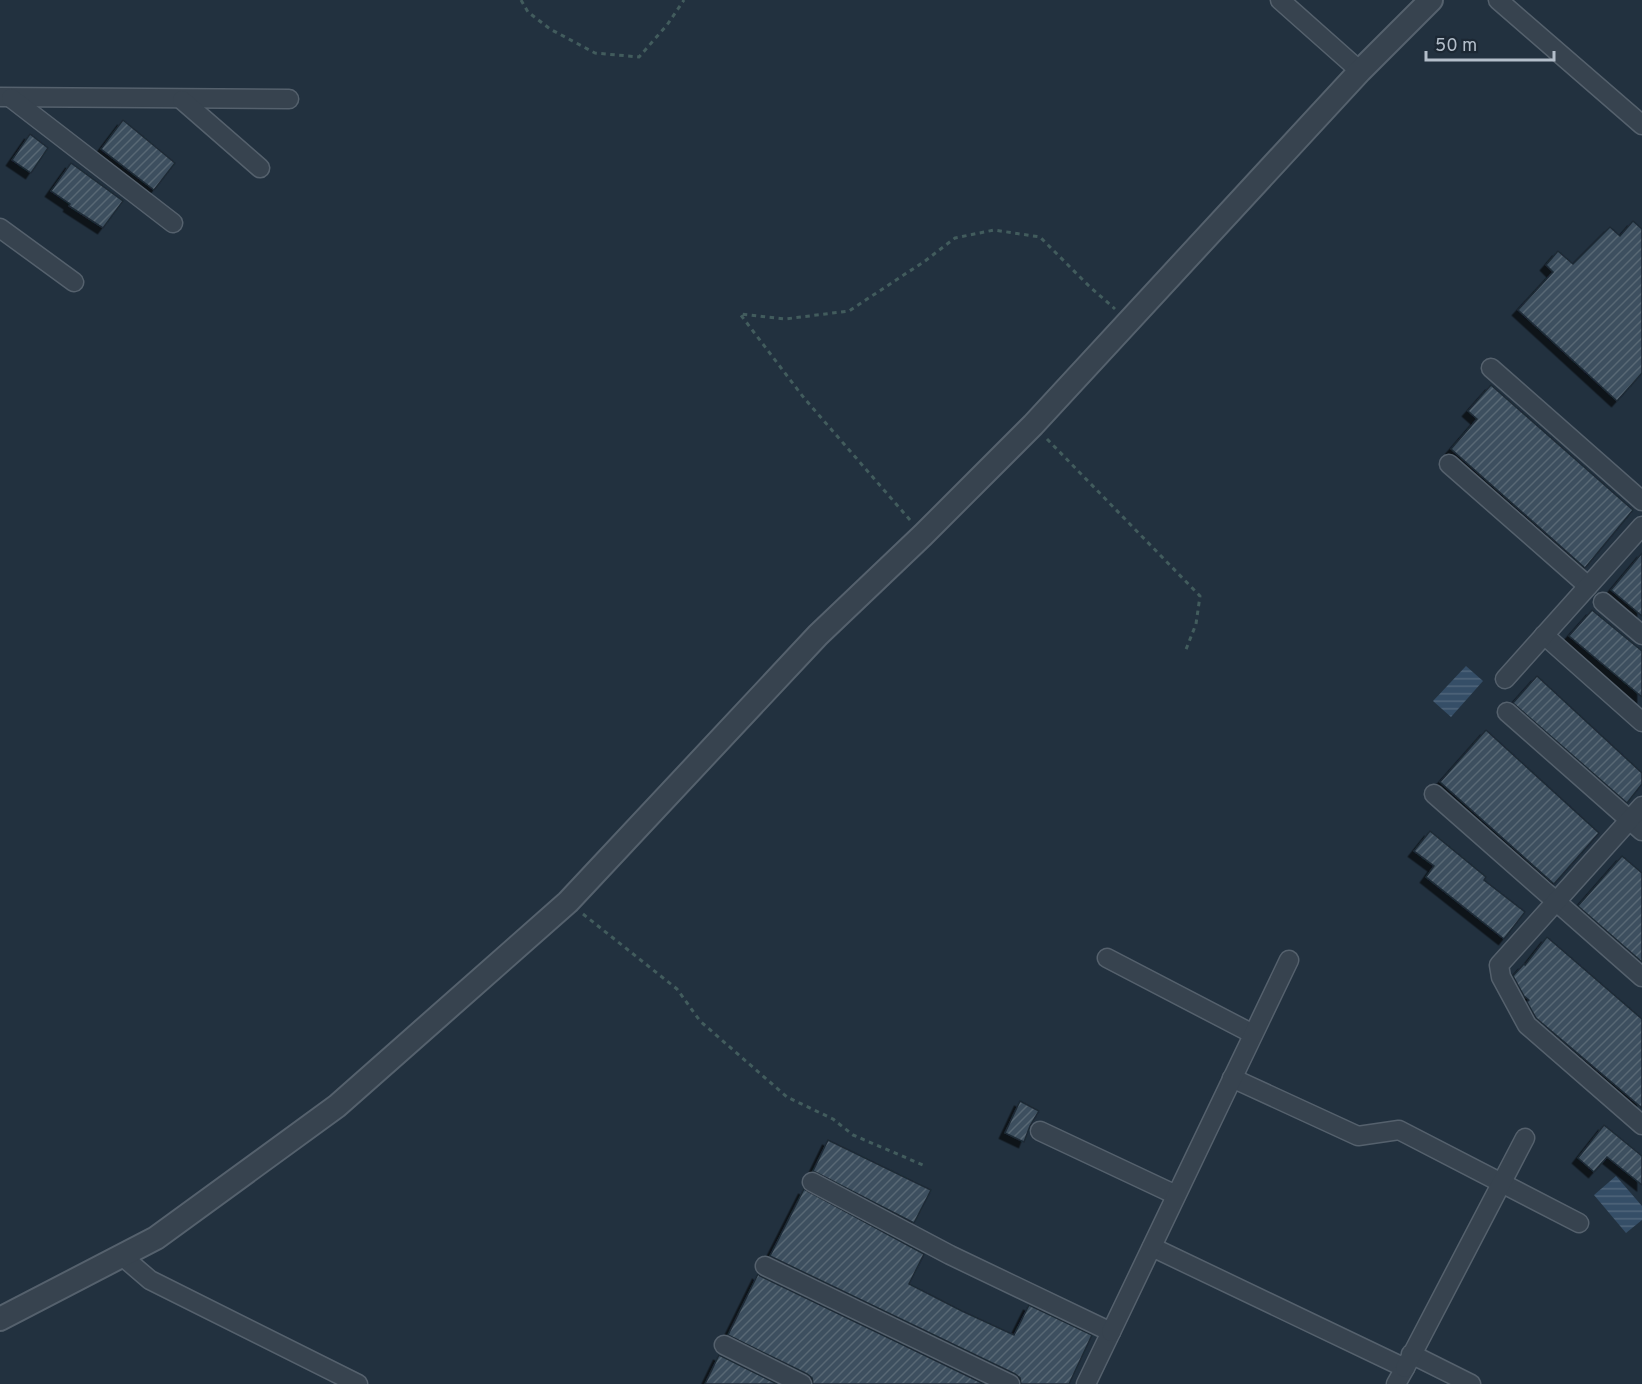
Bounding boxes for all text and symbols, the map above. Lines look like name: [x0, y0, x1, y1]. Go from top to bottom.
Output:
scale bar: [1426, 24, 1554, 62]
text: 50 m: [1435, 35, 1477, 58]

